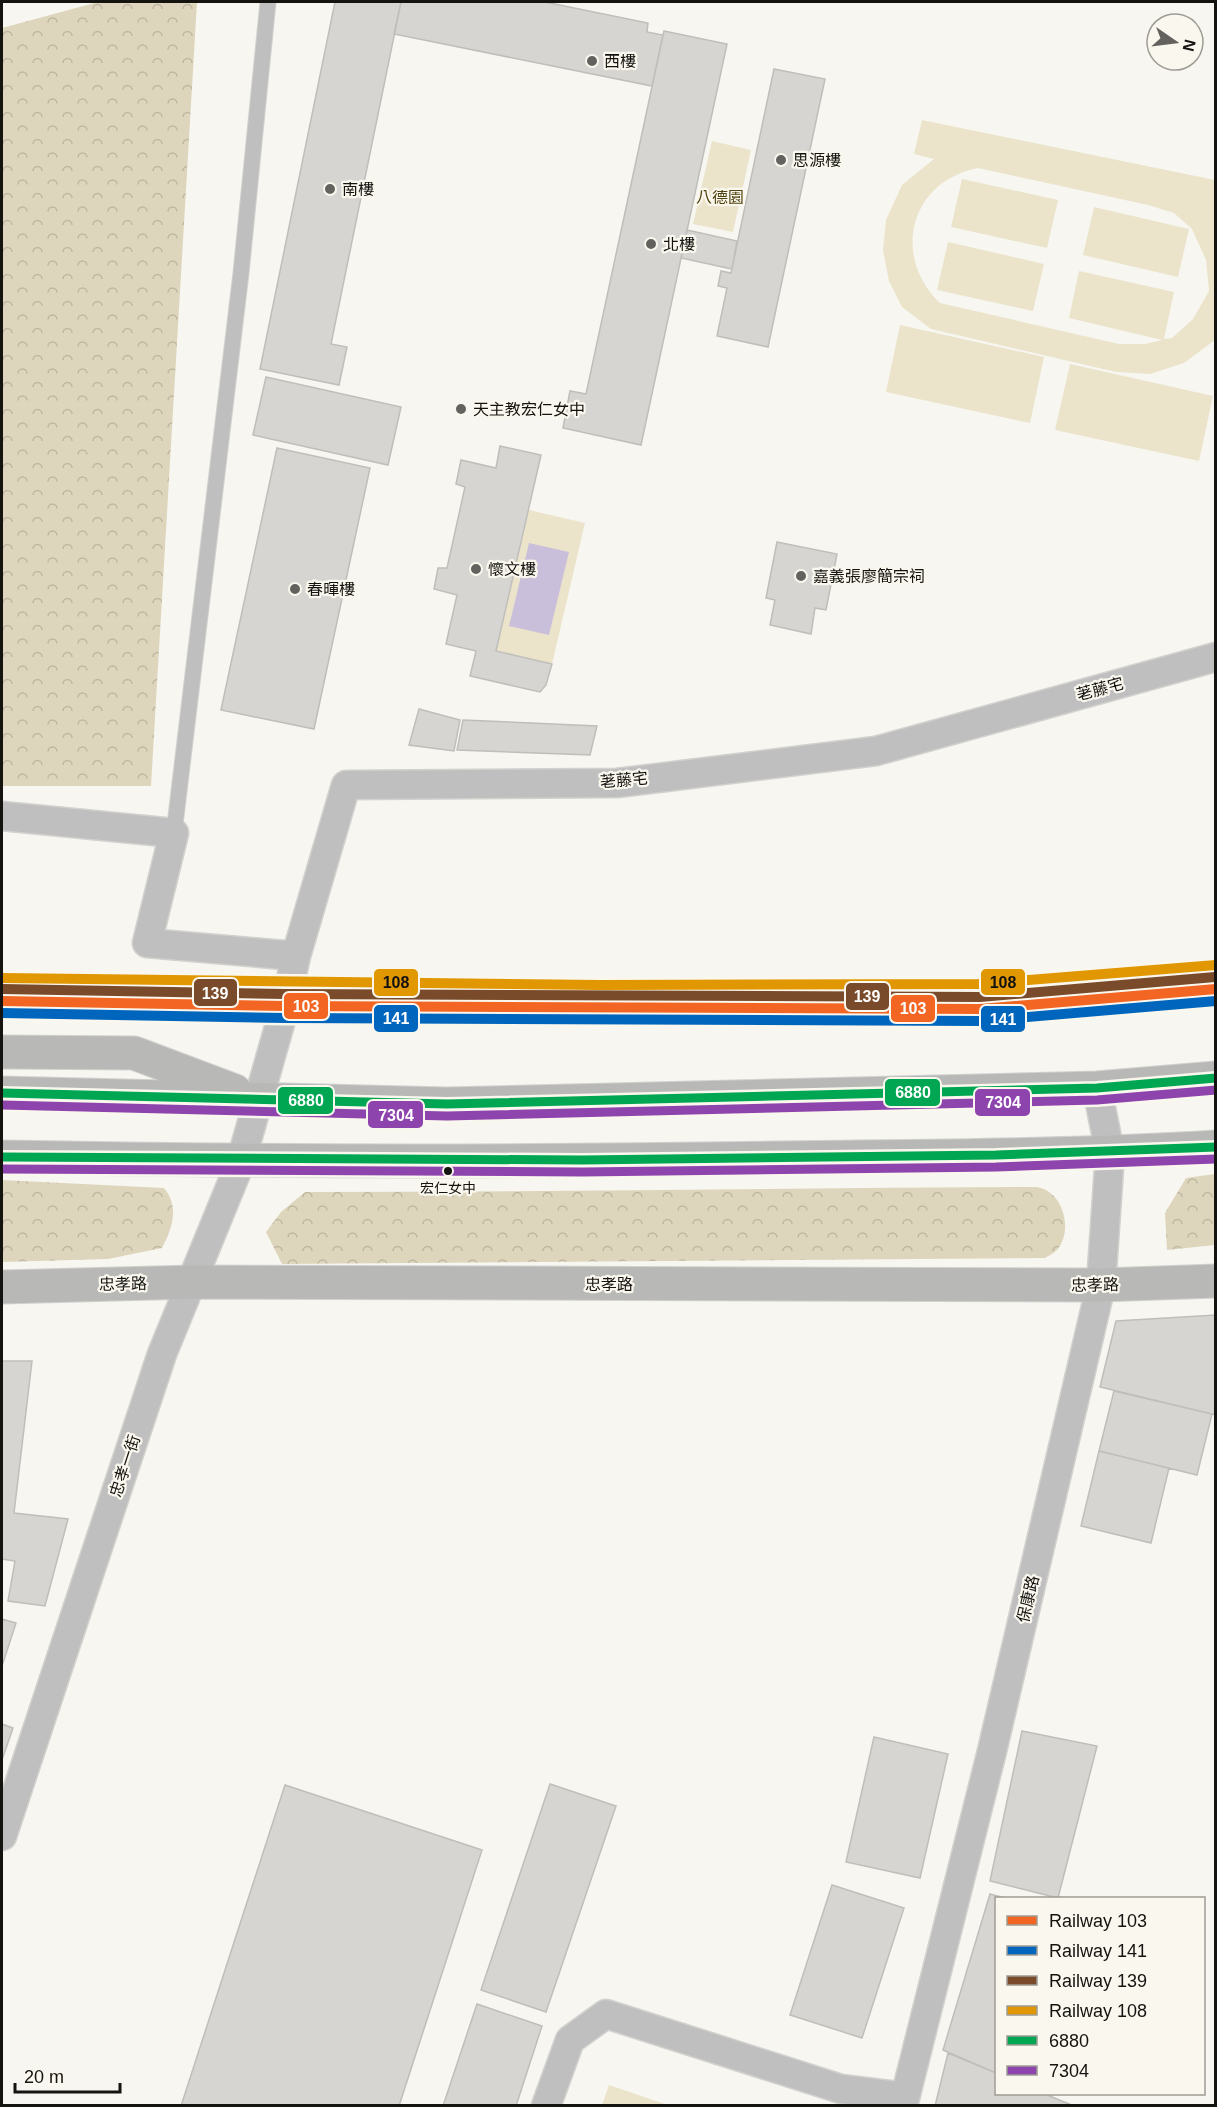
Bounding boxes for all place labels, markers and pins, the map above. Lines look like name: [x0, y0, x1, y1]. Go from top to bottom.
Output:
place label: 西樓: [604, 53, 636, 70]
marker: 西樓: [585, 54, 599, 68]
place label: 思源樓: [793, 152, 841, 169]
marker: 思源樓: [774, 153, 788, 167]
place label: 南樓: [342, 181, 374, 198]
marker: 南樓: [323, 182, 337, 196]
place label: 北樓: [663, 236, 695, 253]
marker: 北樓: [644, 237, 658, 251]
place label: 天主教宏仁女中: [473, 401, 585, 418]
marker: 天主教宏仁女中: [454, 402, 468, 416]
place label: 懷文樓: [488, 561, 536, 578]
marker: 懷文樓: [469, 562, 483, 576]
place label: 嘉義張廖簡宗祠: [813, 567, 925, 585]
marker: 嘉義張廖簡宗祠: [794, 569, 808, 583]
place label: 春暉樓: [307, 581, 355, 598]
marker: 春暉樓: [288, 582, 302, 596]
marker: 宏仁女中: [442, 1165, 454, 1177]
place label: 宏仁女中: [420, 1180, 476, 1196]

